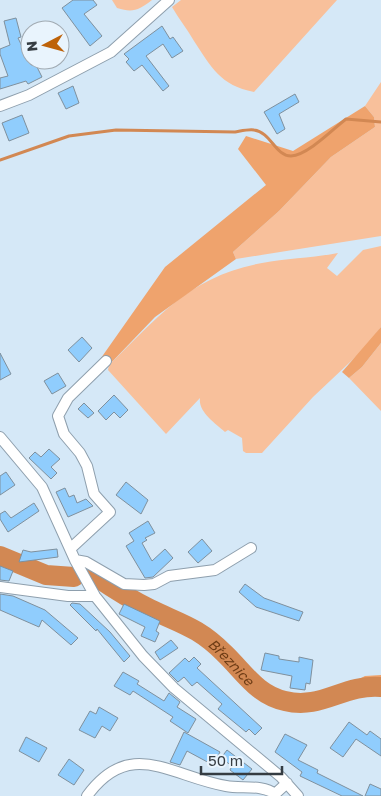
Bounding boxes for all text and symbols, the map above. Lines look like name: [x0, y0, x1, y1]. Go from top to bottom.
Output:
north arrow: [20, 20, 70, 70]
text: N: [23, 40, 41, 53]
water label: Březnice: [205, 635, 259, 689]
scale bar: [201, 744, 282, 776]
text: 50 m: [208, 751, 243, 769]

